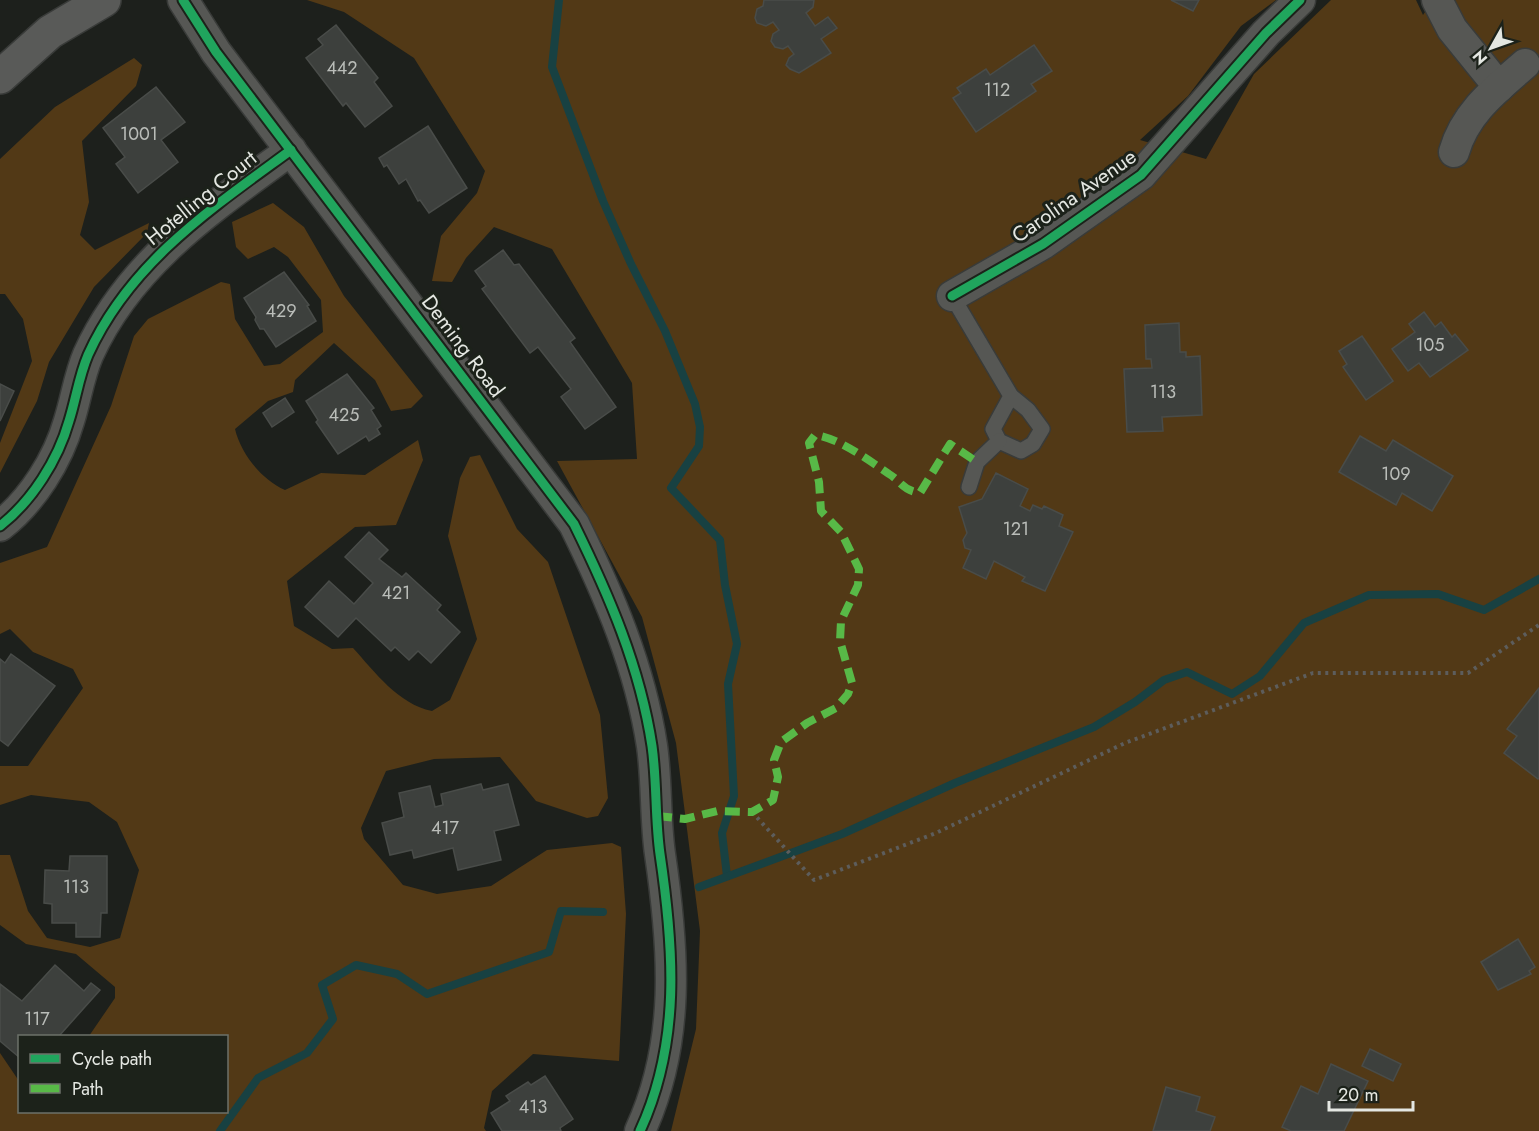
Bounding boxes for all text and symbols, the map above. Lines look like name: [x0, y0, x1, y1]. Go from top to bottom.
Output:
north arrow: [1461, 18, 1521, 78]
text: N: [1467, 45, 1493, 70]
house number: 442: [326, 55, 358, 81]
house number: 112: [984, 77, 1010, 103]
house number: 1001: [120, 121, 158, 147]
street label: Carolina Avenue: [1006, 142, 1143, 250]
street label: Hotelling Court: [139, 144, 263, 252]
street label: Deming Road: [414, 288, 512, 404]
house number: 429: [265, 298, 297, 324]
house number: 105: [1415, 332, 1445, 358]
house number: 113: [1150, 379, 1176, 405]
house number: 425: [329, 402, 359, 428]
house number: 109: [1381, 461, 1411, 487]
house number: 121: [1003, 516, 1029, 542]
house number: 421: [382, 580, 410, 606]
house number: 417: [431, 815, 460, 841]
house number: 113: [63, 874, 89, 900]
house number: 117: [24, 1006, 50, 1032]
legend: [18, 1035, 228, 1113]
text: Cycle path: [72, 1046, 152, 1072]
scale bar: [1329, 1074, 1413, 1112]
text: Path: [72, 1076, 104, 1102]
text: 20 m: [1338, 1082, 1378, 1108]
house number: 413: [519, 1094, 547, 1120]

